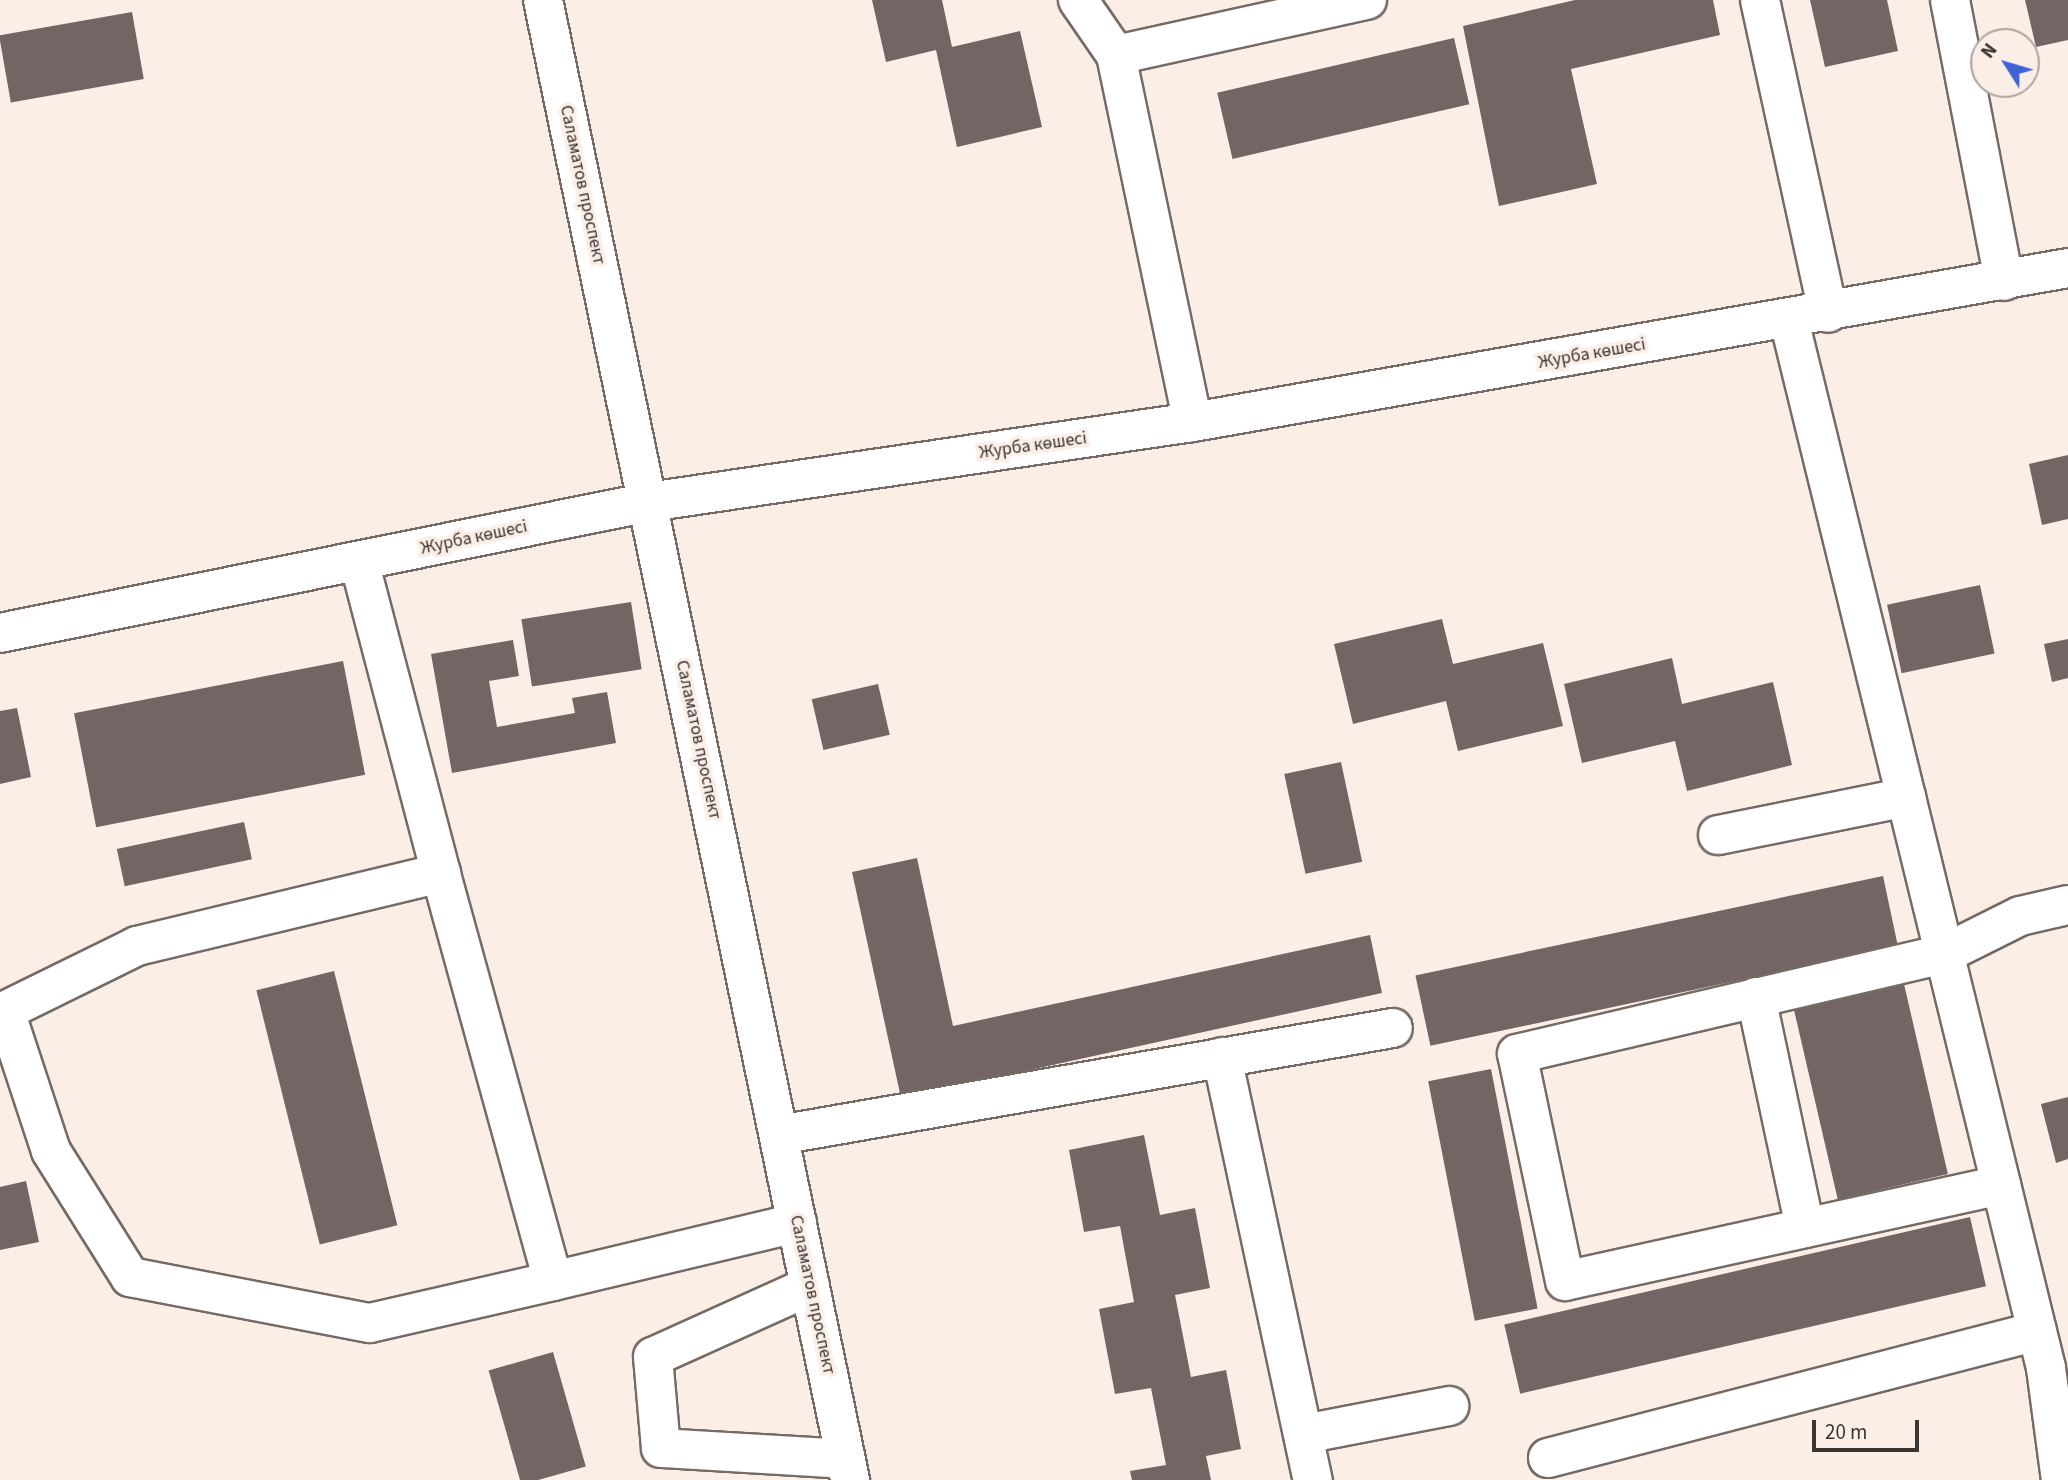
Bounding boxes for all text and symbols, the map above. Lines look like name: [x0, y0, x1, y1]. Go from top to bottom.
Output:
north arrow: [1970, 28, 2040, 98]
text: N: [1975, 38, 2004, 64]
street label: Саламатов проспект: [555, 103, 609, 267]
street label: Журба көшесі: [1537, 334, 1647, 374]
street label: Журба көшесі: [978, 428, 1088, 464]
street label: Журба көшесі: [419, 516, 529, 560]
street label: Саламатов проспект: [671, 658, 725, 822]
street label: Саламатов проспект: [785, 1213, 839, 1377]
scale bar: [1816, 1406, 1923, 1450]
text: 20 m: [1825, 1417, 1867, 1447]

